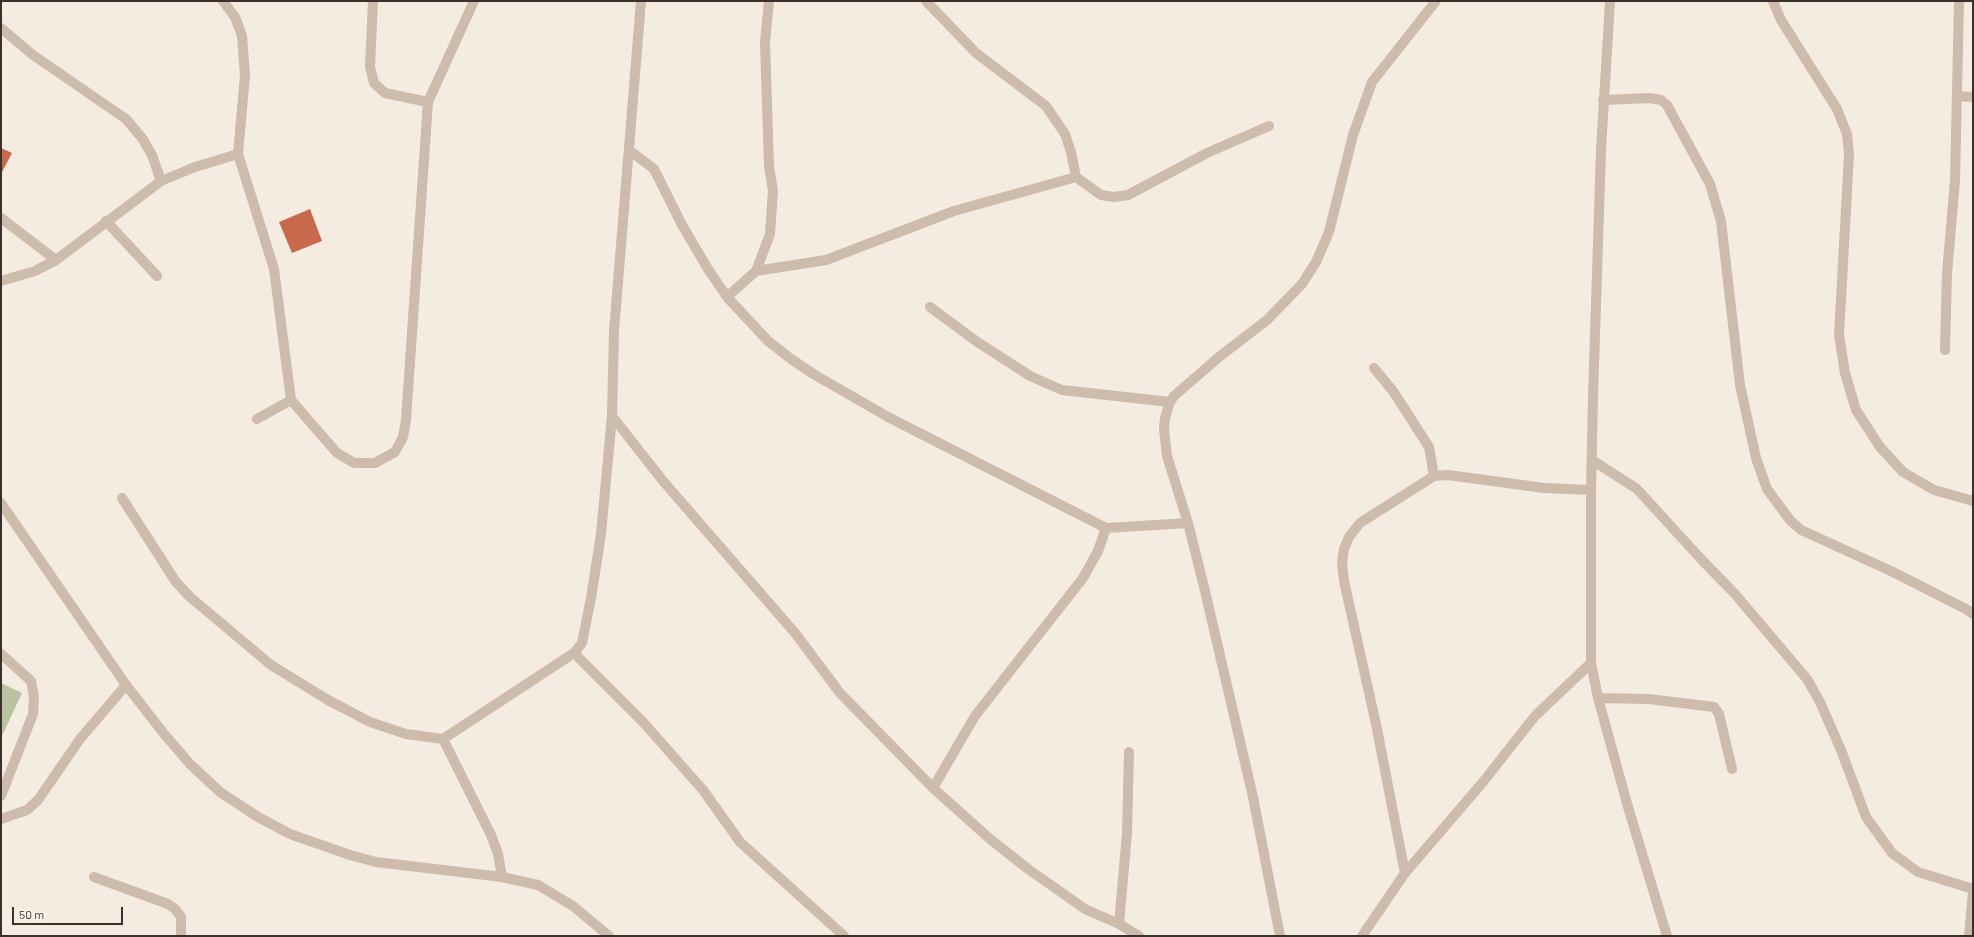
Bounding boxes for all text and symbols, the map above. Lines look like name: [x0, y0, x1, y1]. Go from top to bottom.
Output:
scale bar: [14, 899, 125, 925]
text: 50 m: [19, 907, 44, 921]

